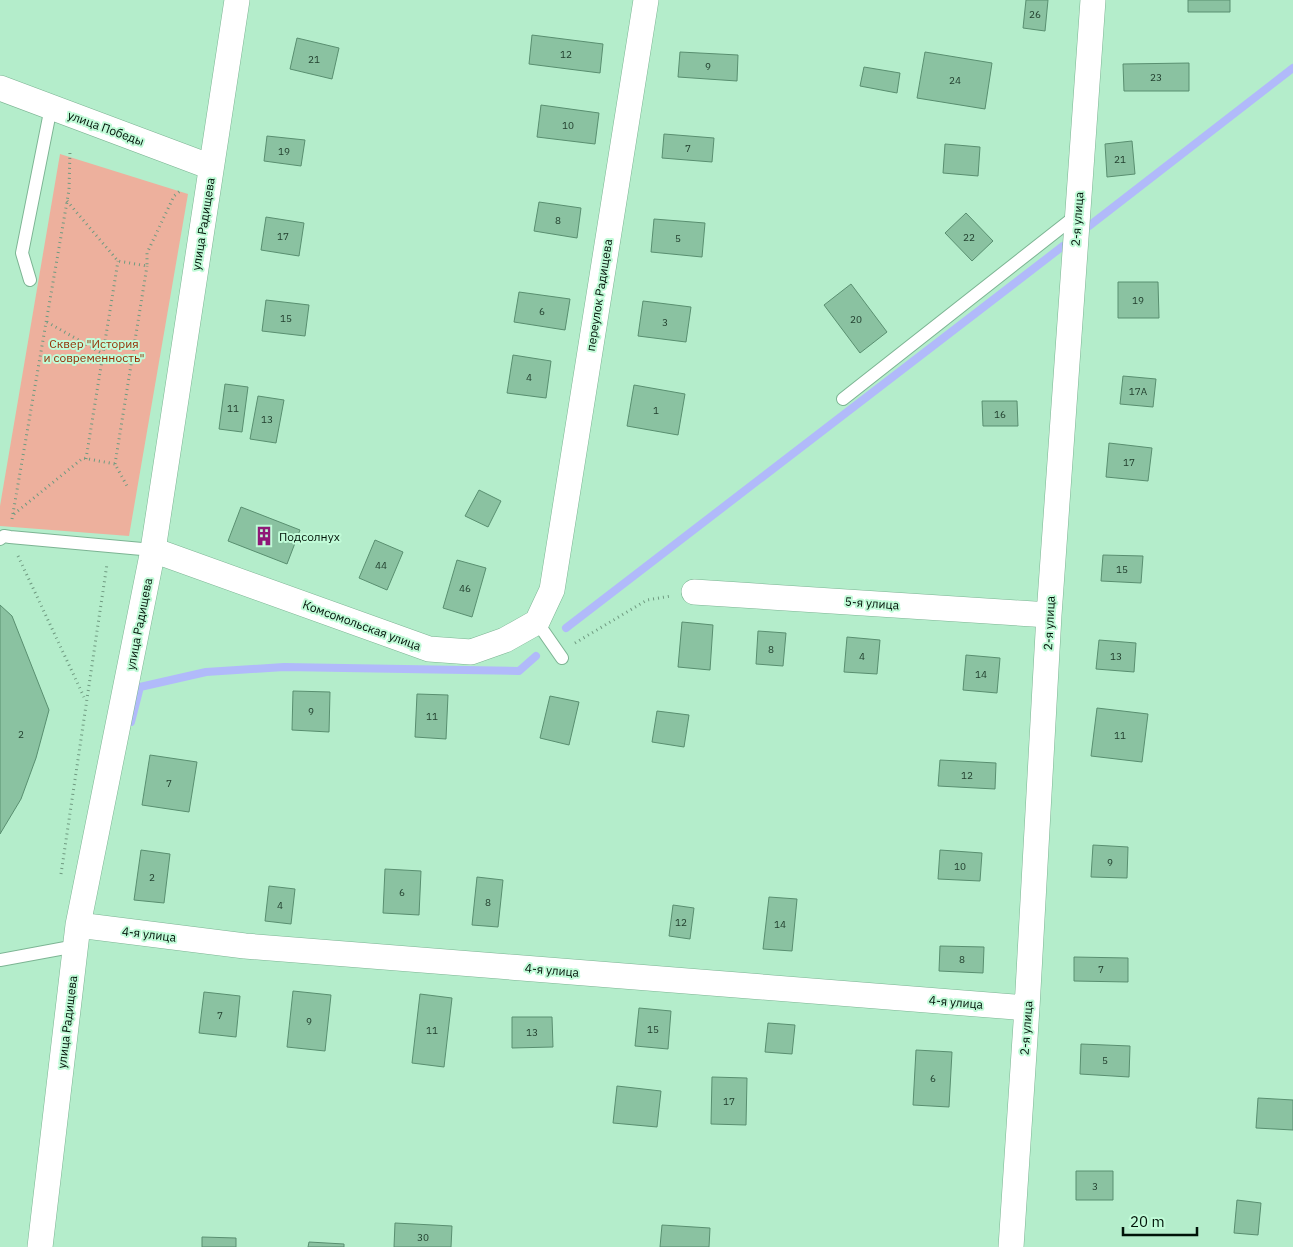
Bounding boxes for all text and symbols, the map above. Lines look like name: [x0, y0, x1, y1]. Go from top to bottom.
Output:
house number: 26: [1029, 8, 1041, 21]
house number: 12: [560, 48, 572, 61]
house number: 21: [308, 53, 320, 66]
house number: 9: [705, 60, 711, 73]
house number: 23: [1150, 71, 1162, 84]
house number: 24: [949, 74, 961, 87]
street label: улица Победы: [66, 107, 146, 149]
house number: 10: [562, 119, 574, 132]
house number: 7: [685, 142, 691, 155]
house number: 19: [278, 145, 290, 158]
house number: 21: [1114, 153, 1126, 166]
street label: улица Радищева: [188, 176, 218, 271]
street label: 2-я улица: [1068, 191, 1086, 247]
house number: 8: [555, 214, 561, 227]
house number: 17: [277, 230, 289, 243]
house number: 22: [963, 231, 975, 244]
house number: 5: [675, 232, 681, 245]
street label: переулок Радищева: [583, 237, 615, 352]
house number: 19: [1132, 294, 1144, 307]
house number: 6: [539, 305, 545, 318]
house number: 15: [280, 312, 292, 325]
house number: 20: [850, 313, 862, 326]
house number: 3: [662, 316, 668, 329]
park label: Сквер "История и современность": [44, 336, 144, 365]
house number: 4: [526, 371, 532, 384]
house number: 17А: [1129, 385, 1148, 398]
house number: 11: [227, 402, 239, 415]
house number: 1: [653, 404, 659, 417]
house number: 16: [994, 408, 1006, 421]
house number: 13: [261, 413, 273, 426]
house number: 17: [1123, 456, 1135, 469]
building icon: Подсолнух: [253, 525, 275, 547]
place label: Подсолнух: [279, 529, 340, 544]
house number: 44: [375, 559, 387, 572]
house number: 15: [1116, 563, 1128, 576]
street label: улица Радищева: [123, 576, 155, 671]
house number: 46: [459, 582, 471, 595]
street label: 5-я улица: [844, 594, 900, 612]
street label: 2-я улица: [1040, 595, 1058, 651]
street label: Комсомольская улица: [301, 597, 424, 654]
house number: 8: [768, 643, 774, 656]
house number: 4: [859, 650, 865, 663]
house number: 13: [1110, 650, 1122, 663]
house number: 14: [975, 668, 987, 681]
house number: 9: [308, 705, 314, 718]
house number: 11: [426, 710, 438, 723]
house number: 2: [18, 728, 24, 741]
house number: 11: [1114, 729, 1126, 742]
house number: 12: [961, 769, 973, 782]
house number: 7: [166, 777, 172, 790]
house number: 9: [1107, 856, 1113, 869]
house number: 10: [954, 860, 966, 873]
house number: 2: [149, 871, 155, 884]
house number: 6: [399, 886, 405, 899]
house number: 8: [485, 896, 491, 909]
house number: 4: [277, 899, 283, 912]
house number: 12: [675, 916, 687, 929]
house number: 14: [774, 918, 786, 931]
street label: 4-я улица: [121, 923, 178, 945]
house number: 8: [959, 953, 965, 966]
street label: 4-я улица: [524, 960, 580, 980]
house number: 7: [1098, 963, 1104, 976]
street label: улица Радищева: [54, 974, 80, 1069]
street label: 4-я улица: [928, 992, 984, 1012]
street label: 2-я улица: [1017, 1000, 1035, 1056]
house number: 7: [217, 1009, 223, 1022]
house number: 9: [306, 1015, 312, 1028]
house number: 15: [647, 1023, 659, 1036]
house number: 11: [426, 1024, 438, 1037]
house number: 13: [526, 1026, 538, 1039]
house number: 5: [1102, 1054, 1108, 1067]
house number: 6: [930, 1072, 936, 1085]
house number: 17: [723, 1095, 735, 1108]
house number: 3: [1092, 1180, 1098, 1193]
scale bar: [1123, 1204, 1197, 1236]
text: 20 m: [1130, 1212, 1165, 1231]
house number: 30: [417, 1231, 429, 1244]

